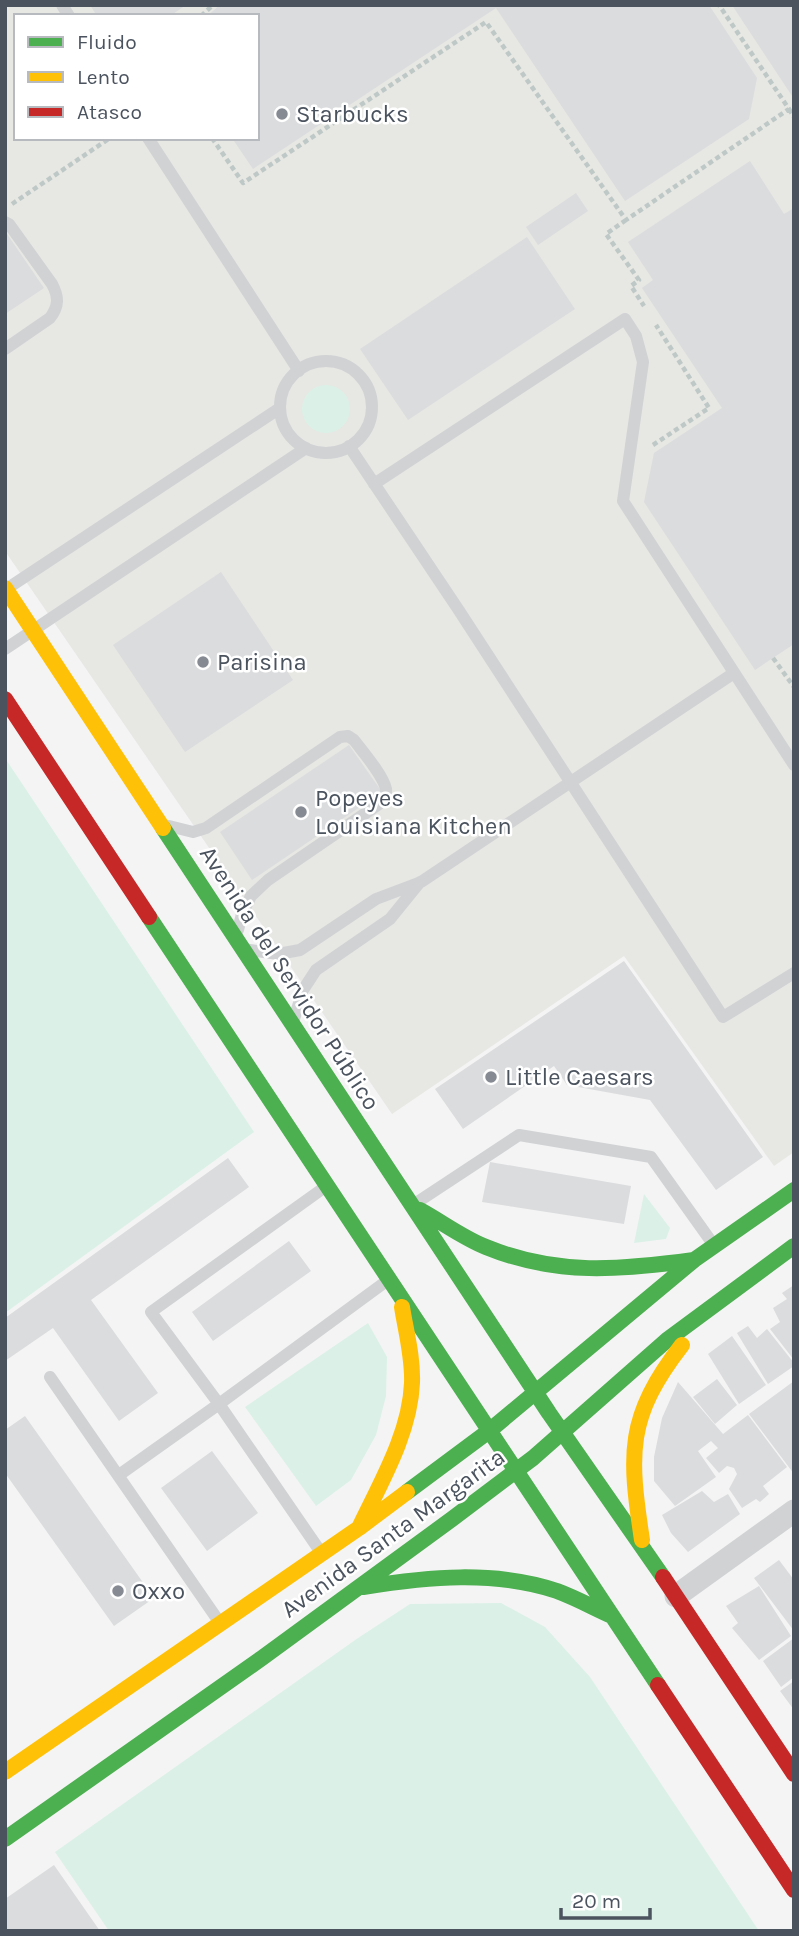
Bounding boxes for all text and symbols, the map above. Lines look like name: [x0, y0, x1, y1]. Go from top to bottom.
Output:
legend: [14, 14, 259, 140]
text: Fluido: [77, 30, 137, 54]
text: Lento: [77, 65, 130, 89]
text: Atasco: [77, 100, 142, 124]
place label: Starbucks: [296, 100, 409, 128]
marker: Starbucks: [274, 106, 290, 122]
place label: Parisina: [217, 648, 307, 676]
marker: Parisina: [195, 654, 211, 670]
place label: Popeyes Louisiana Kitchen: [315, 784, 512, 840]
marker: Popeyes Louisiana Kitchen: [293, 804, 309, 820]
street label: Avenida del Servidor Público: [194, 841, 386, 1115]
place label: Little Caesars: [505, 1063, 654, 1091]
marker: Little Caesars: [483, 1069, 499, 1085]
street label: Avenida Santa Margarita: [276, 1443, 510, 1623]
place label: Oxxo: [132, 1577, 185, 1605]
marker: Oxxo: [110, 1583, 126, 1599]
scale bar: [561, 1876, 650, 1920]
text: 20 m: [572, 1889, 621, 1913]

